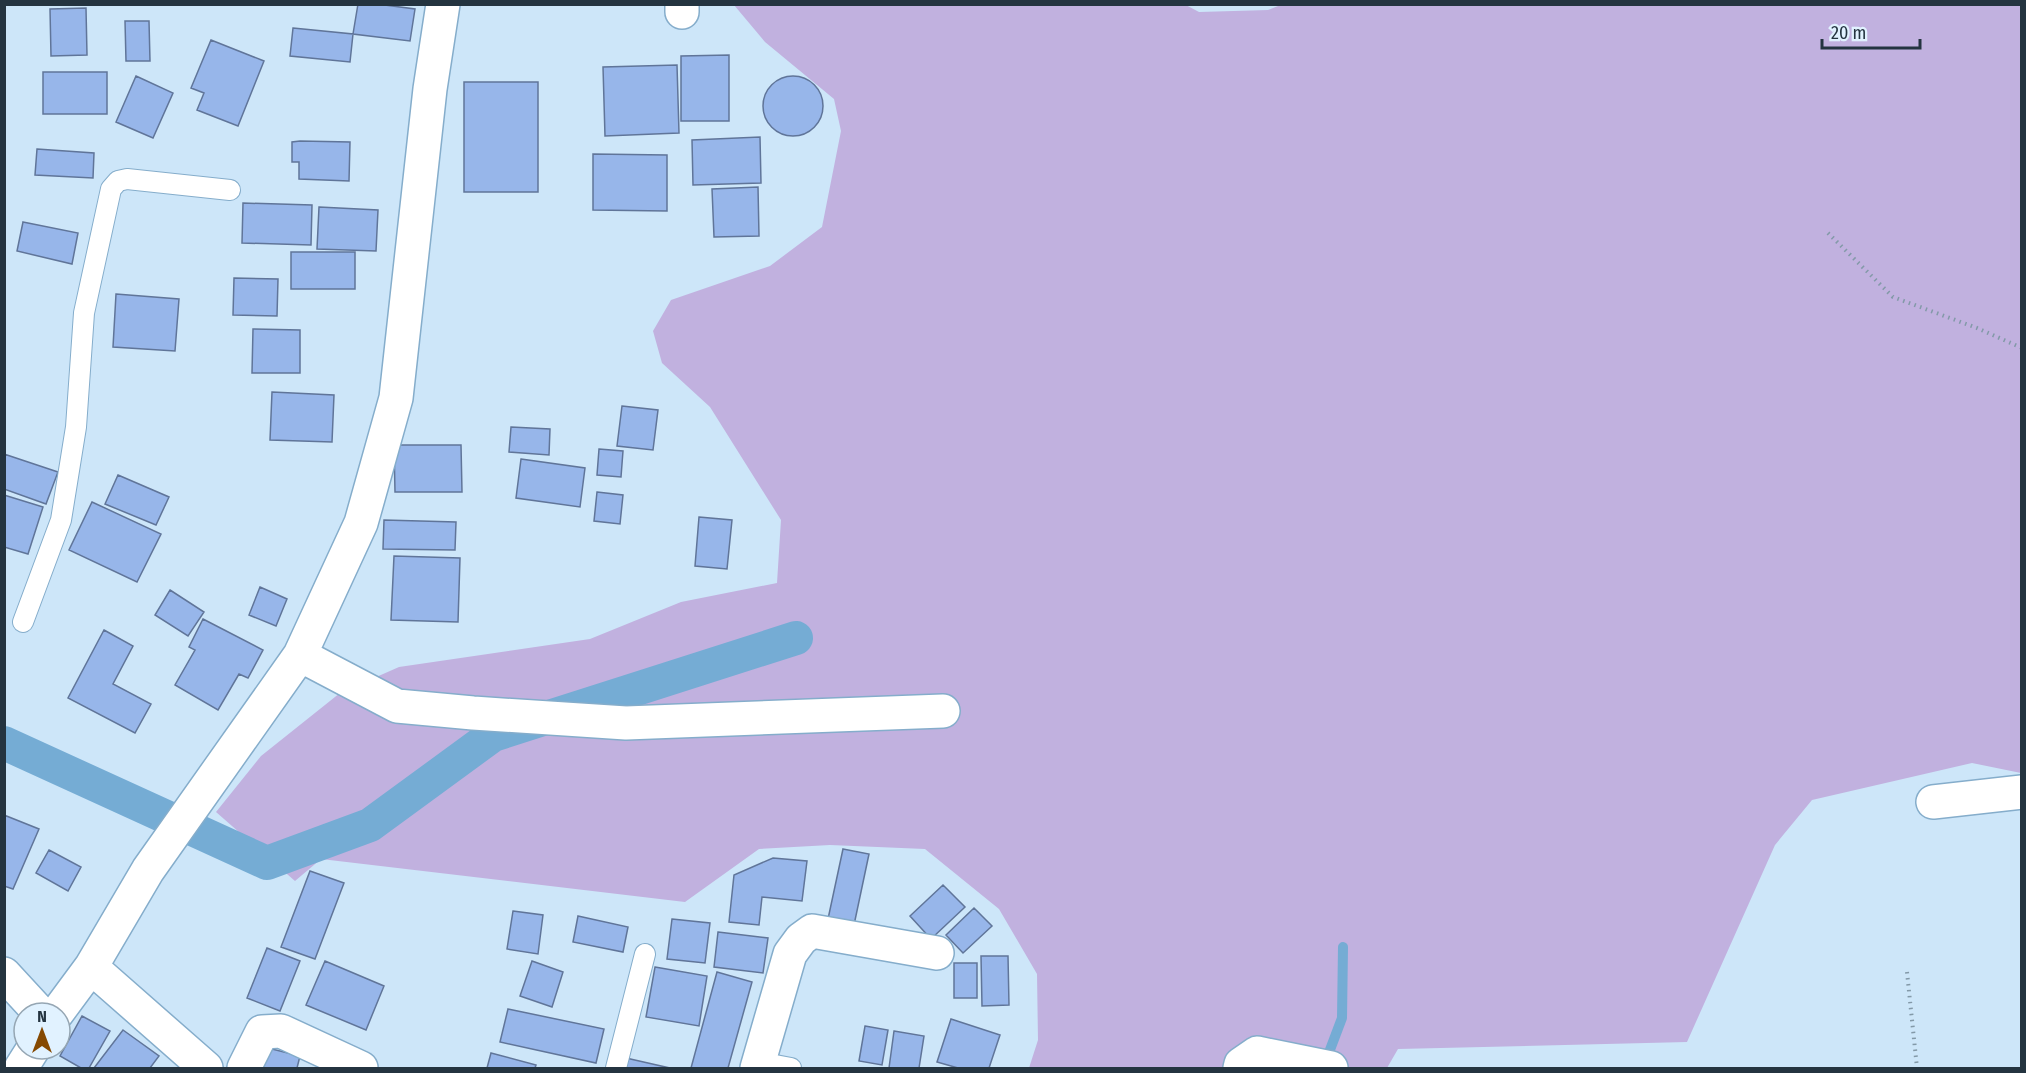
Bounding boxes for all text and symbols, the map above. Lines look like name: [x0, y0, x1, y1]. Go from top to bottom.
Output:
scale bar: [1822, 12, 1920, 50]
text: 20 m: [1831, 22, 1866, 44]
north arrow: [12, 1001, 72, 1061]
text: N: [37, 1007, 47, 1026]

